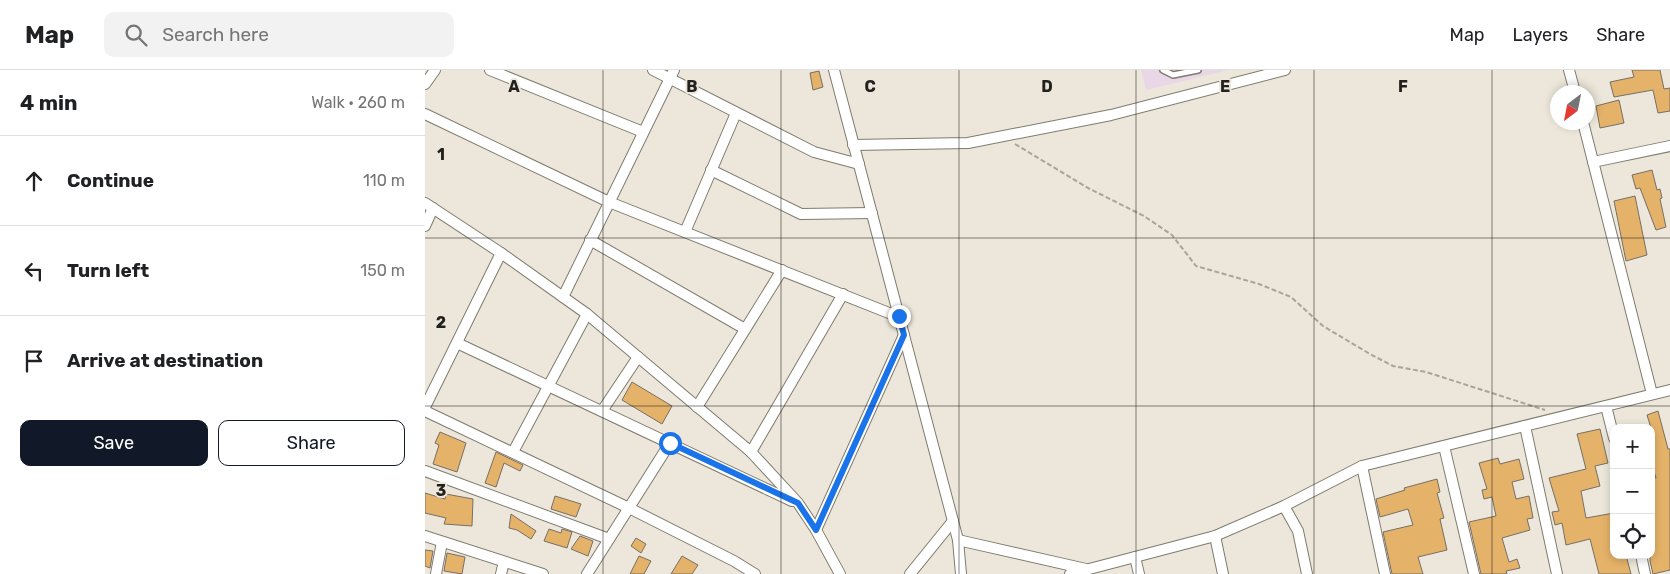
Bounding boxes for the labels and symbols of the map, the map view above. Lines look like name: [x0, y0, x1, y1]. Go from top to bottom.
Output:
text: A: [508, 77, 520, 96]
text: B: [686, 77, 698, 96]
text: C: [864, 77, 876, 96]
text: D: [1041, 77, 1053, 96]
text: E: [1220, 77, 1230, 96]
text: F: [1398, 77, 1408, 96]
north arrow: [1550, 85, 1595, 130]
text: 1: [437, 145, 445, 164]
route end: [888, 305, 911, 328]
text: 2: [436, 313, 446, 332]
route start: [659, 432, 682, 455]
text: 3: [436, 481, 446, 500]

